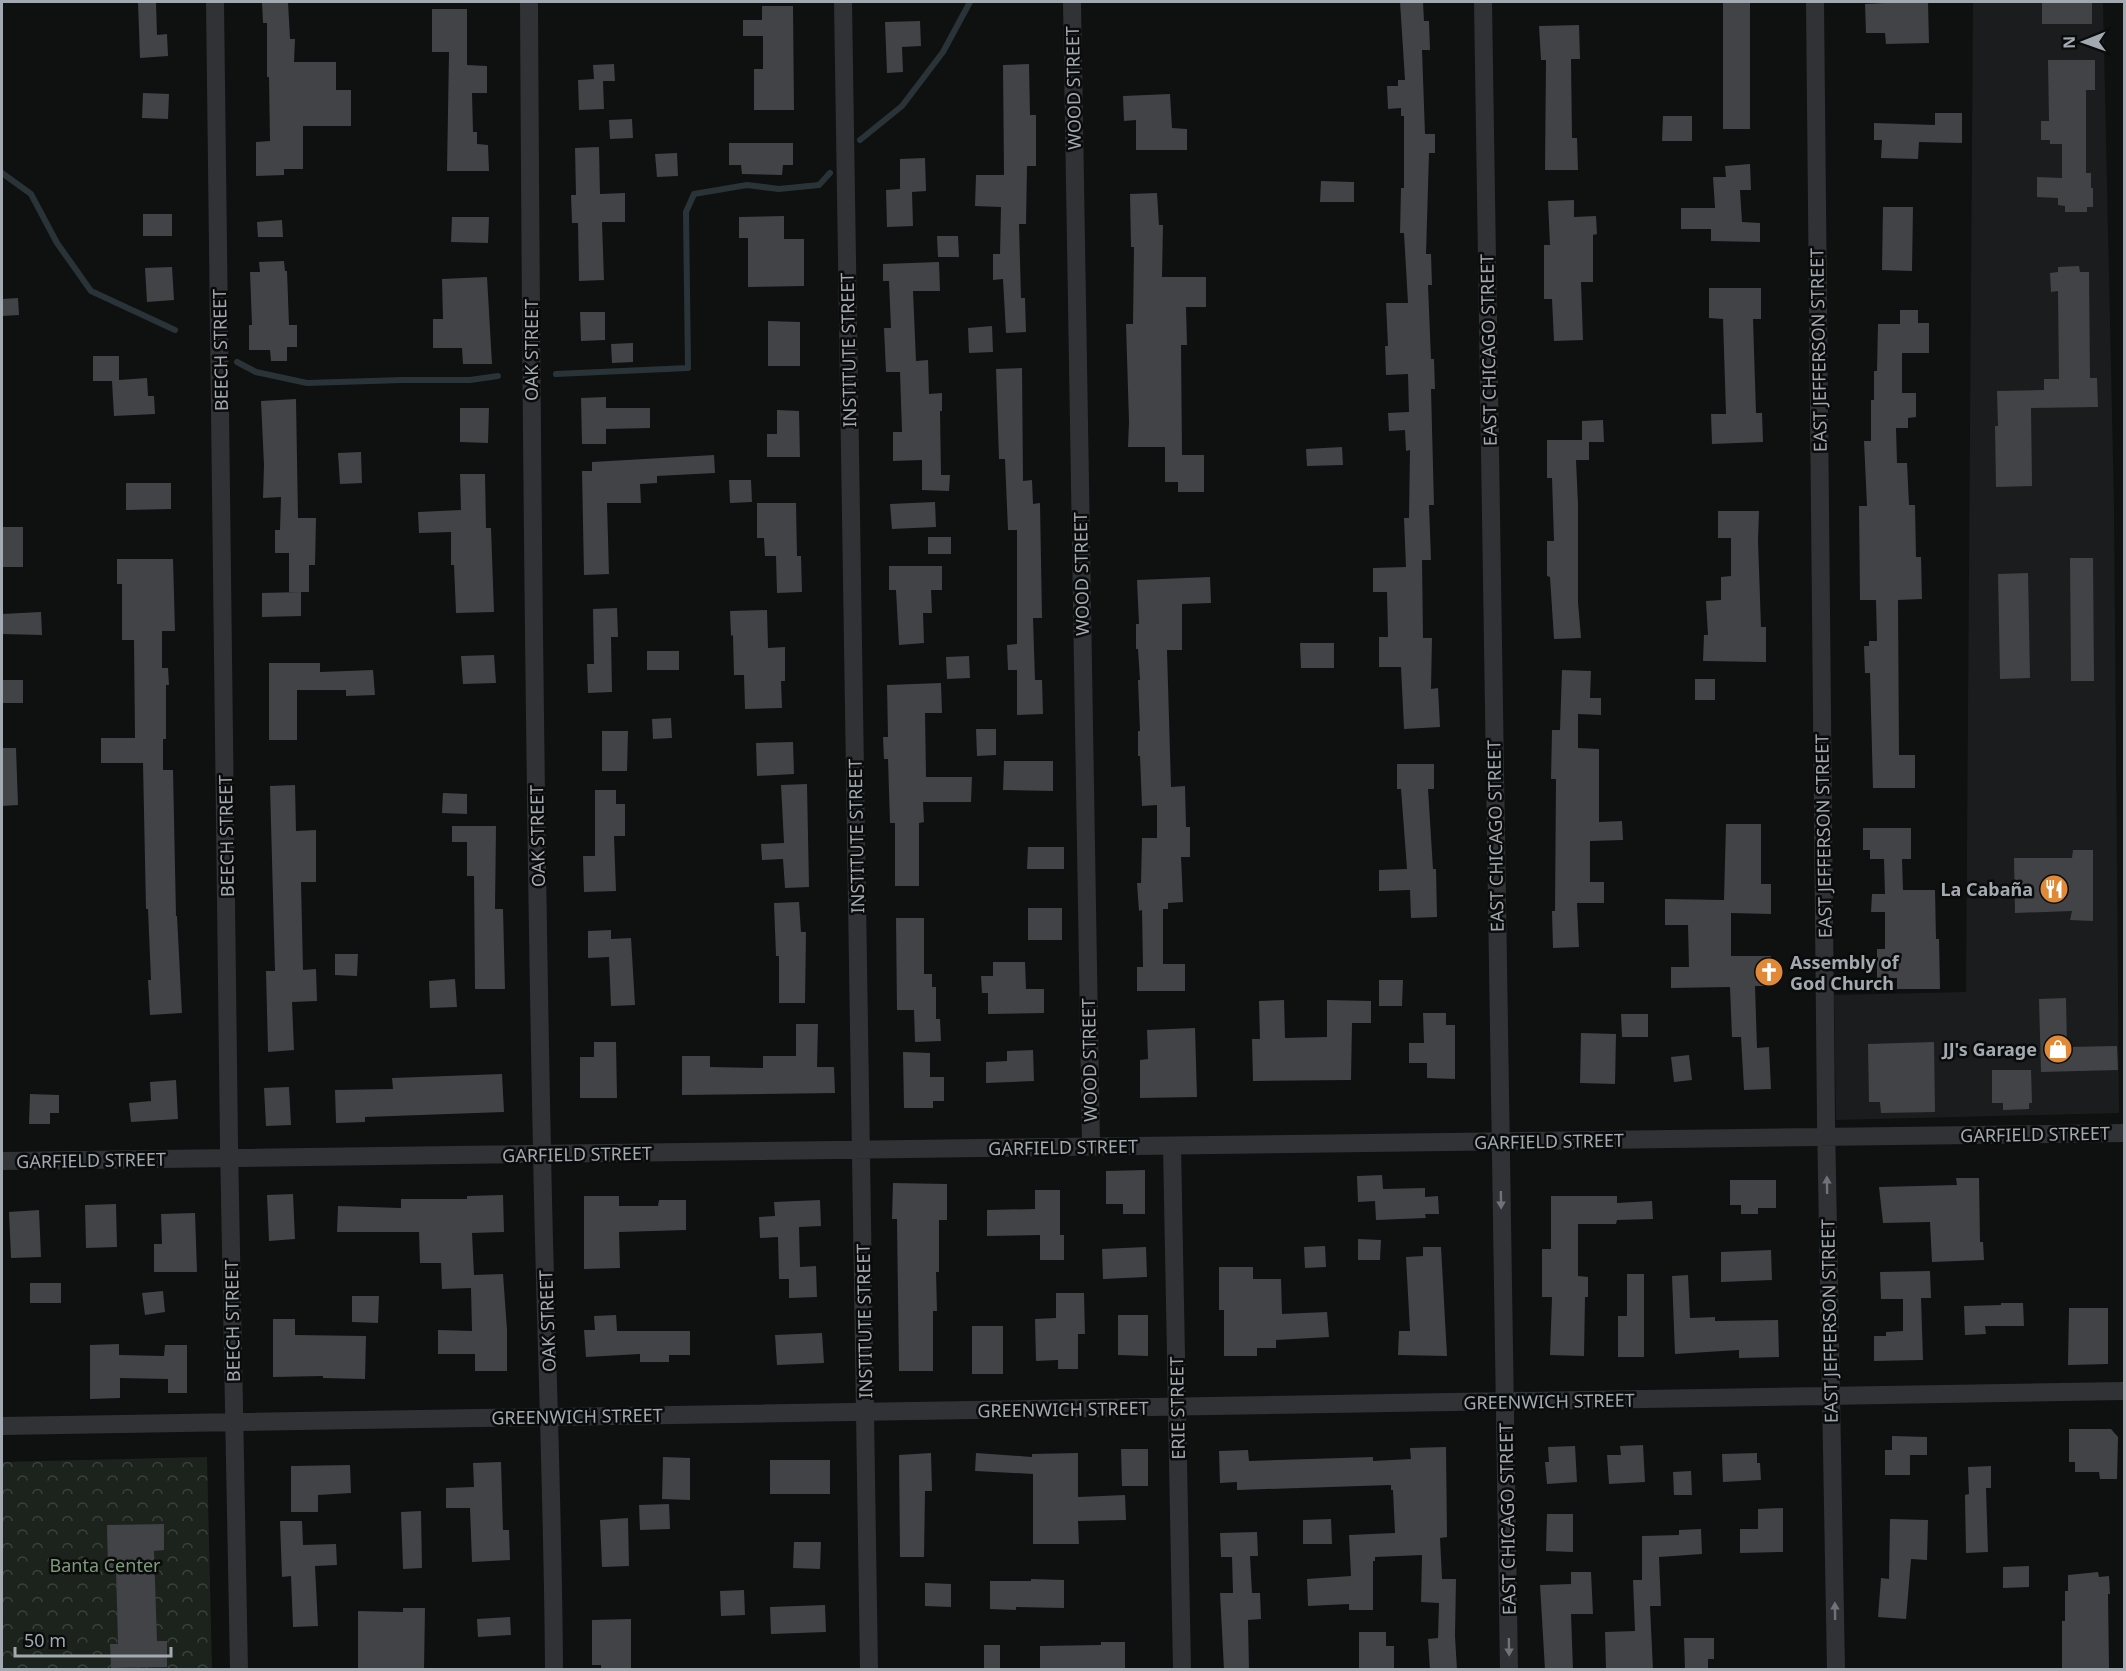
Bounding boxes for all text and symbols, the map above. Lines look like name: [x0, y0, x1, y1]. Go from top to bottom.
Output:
north arrow: [2054, 12, 2114, 72]
street label: WOOD STREET: [1060, 26, 1086, 150]
text: N: [2058, 36, 2080, 49]
street label: EAST JEFFERSON STREET: [1804, 248, 1832, 452]
street label: EAST CHICAGO STREET: [1474, 254, 1502, 446]
street label: INSTITUTE STREET: [835, 272, 861, 428]
street label: BEECH STREET: [207, 289, 233, 411]
street label: OAK STREET: [519, 299, 543, 401]
street label: WOOD STREET: [1068, 512, 1094, 636]
street label: EAST JEFFERSON STREET: [1809, 734, 1837, 938]
street label: EAST CHICAGO STREET: [1481, 740, 1509, 932]
street label: INSTITUTE STREET: [843, 758, 869, 914]
street label: BEECH STREET: [213, 775, 239, 897]
street label: OAK STREET: [524, 785, 550, 887]
restaurant icon: La Cabaña: [2038, 873, 2070, 905]
place label: La Cabaña: [1940, 877, 2033, 901]
place label: Assembly of God Church: [1790, 950, 1900, 995]
church icon: Assembly of God Church: [1753, 956, 1785, 988]
street label: WOOD STREET: [1076, 998, 1102, 1122]
shop icon: JJ's Garage: [2042, 1033, 2074, 1065]
place label: JJ's Garage: [1941, 1037, 2037, 1061]
street label: GARFIELD STREET: [1960, 1121, 2110, 1147]
street label: GARFIELD STREET: [1474, 1128, 1624, 1154]
street label: GARFIELD STREET: [988, 1134, 1138, 1160]
street label: GARFIELD STREET: [502, 1141, 652, 1167]
street label: GARFIELD STREET: [16, 1147, 166, 1173]
one-way arrow: [1822, 1176, 1832, 1195]
one-way arrow: [1496, 1190, 1506, 1209]
street label: EAST JEFFERSON STREET: [1815, 1219, 1843, 1423]
street label: INSTITUTE STREET: [851, 1243, 877, 1399]
street label: BEECH STREET: [219, 1260, 245, 1382]
street label: OAK STREET: [533, 1270, 561, 1372]
street label: ERIE STREET: [1164, 1356, 1190, 1460]
street label: GREENWICH STREET: [1463, 1388, 1635, 1414]
street label: GREENWICH STREET: [977, 1396, 1149, 1422]
street label: GREENWICH STREET: [491, 1403, 663, 1429]
street label: EAST CHICAGO STREET: [1493, 1423, 1521, 1615]
park label: Banta Center: [50, 1553, 161, 1577]
one-way arrow: [1830, 1602, 1840, 1621]
scale bar: [15, 1620, 171, 1658]
text: 50 m: [24, 1628, 66, 1652]
one-way arrow: [1504, 1637, 1514, 1656]

